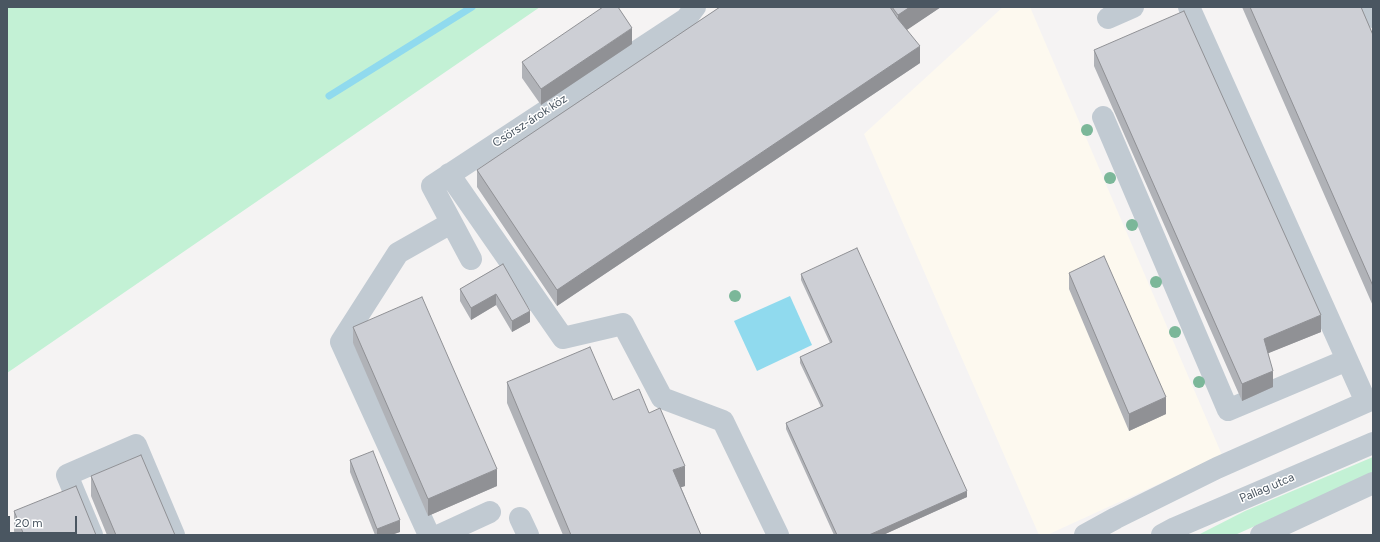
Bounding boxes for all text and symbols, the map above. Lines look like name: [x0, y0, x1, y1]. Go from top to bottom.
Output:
street label: Csörsz-árok köz: [490, 91, 570, 151]
street label: Pallag utca: [1237, 470, 1297, 506]
scale bar: [10, 508, 79, 534]
text: 20 m: [15, 516, 43, 530]

